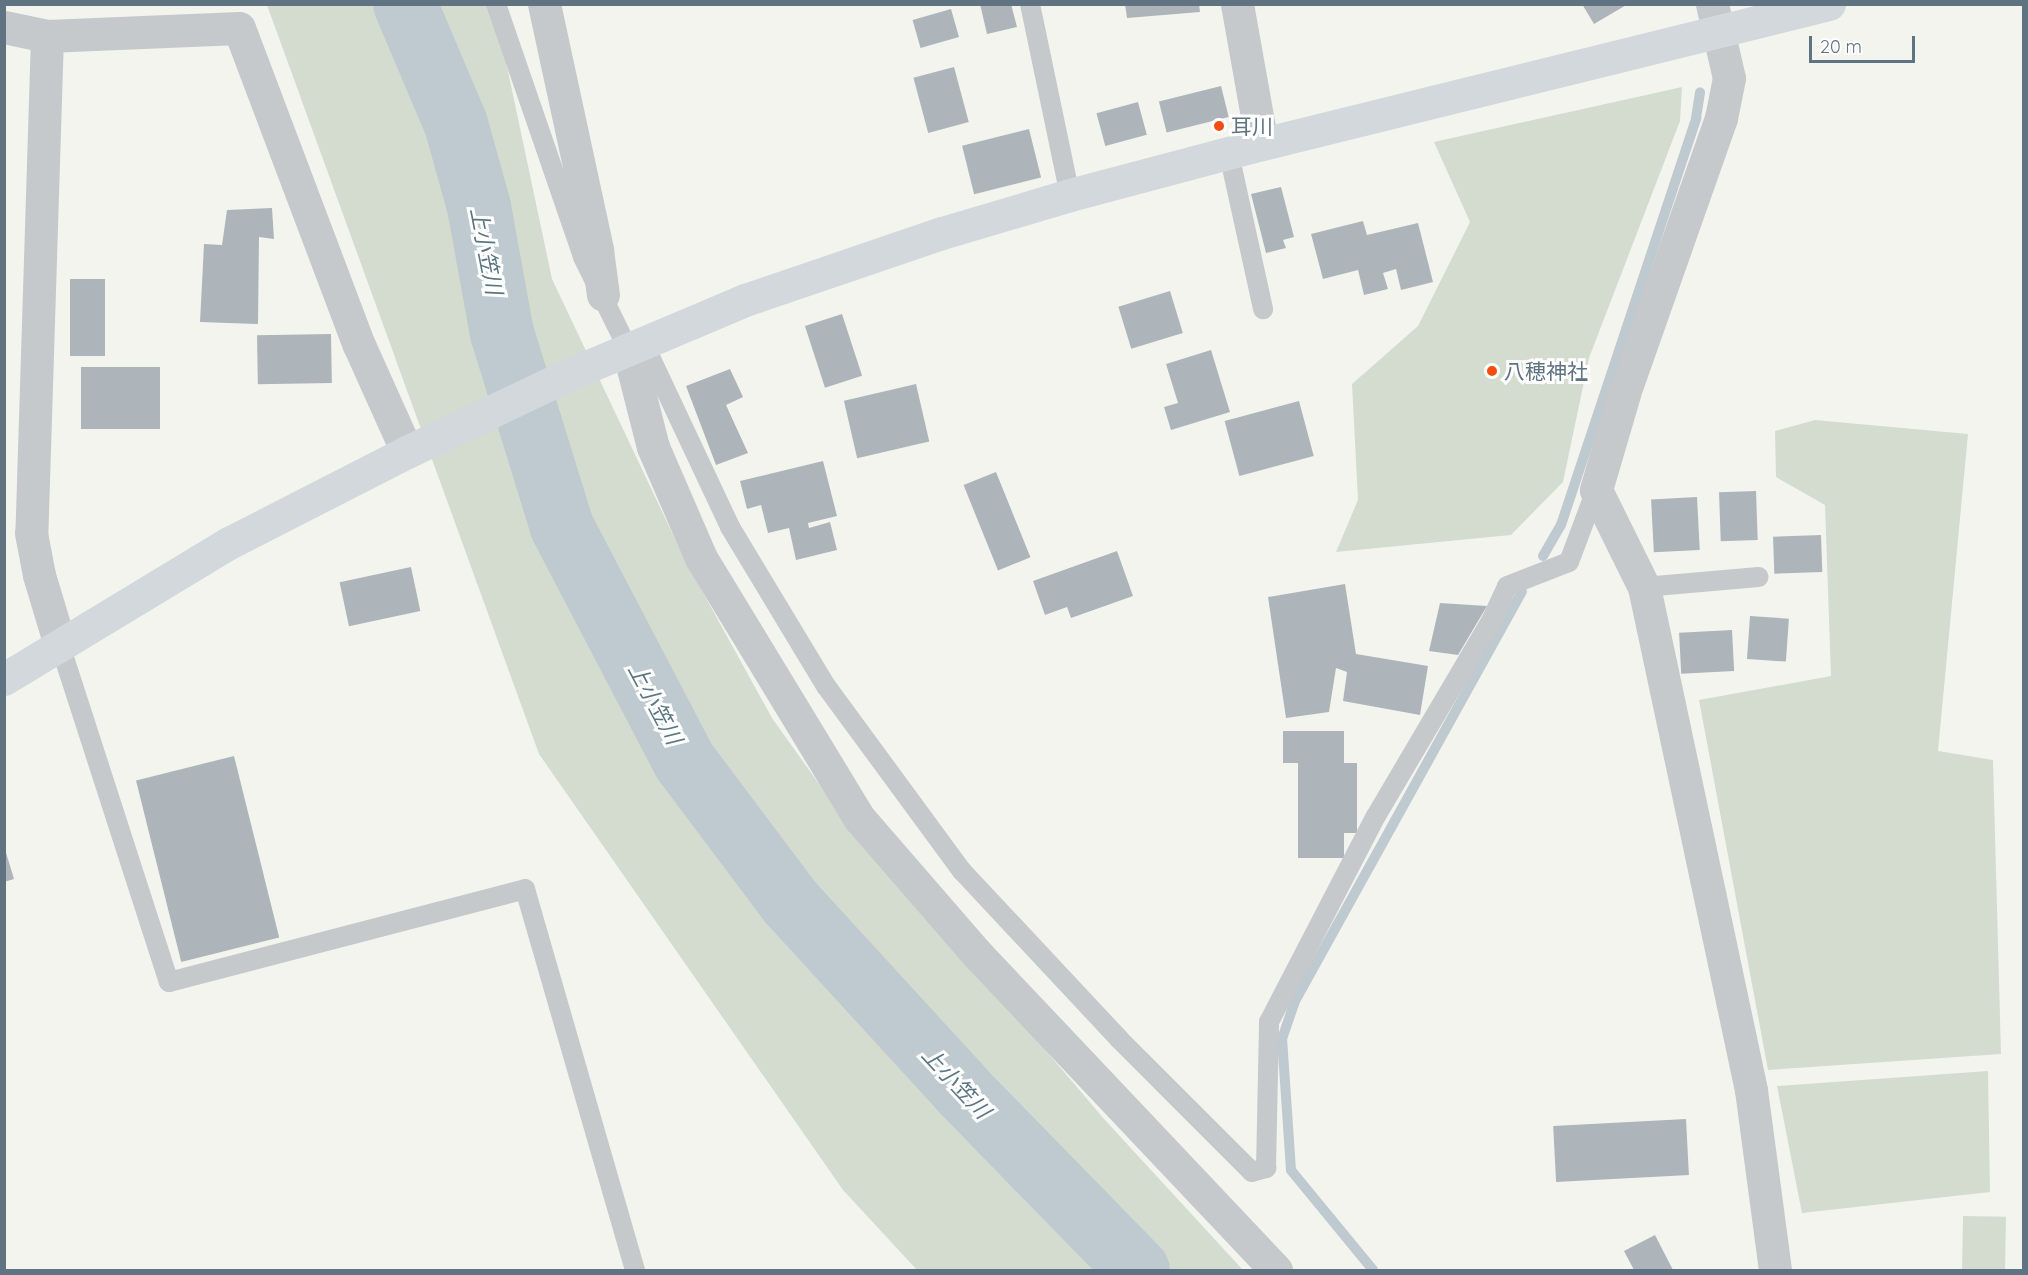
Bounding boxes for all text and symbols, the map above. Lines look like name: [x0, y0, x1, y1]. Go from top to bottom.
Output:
scale bar: [1812, 24, 1918, 62]
text: 20 m: [1820, 35, 1862, 58]
place label: 耳川: [1231, 113, 1273, 139]
marker: 耳川: [1212, 119, 1226, 133]
water label: 上小笠川: [465, 205, 507, 297]
place label: 八穂神社: [1504, 358, 1588, 384]
marker: 八穂神社: [1485, 364, 1499, 378]
water label: 上小笠川: [623, 659, 687, 749]
water label: 上小笠川: [916, 1042, 996, 1124]

